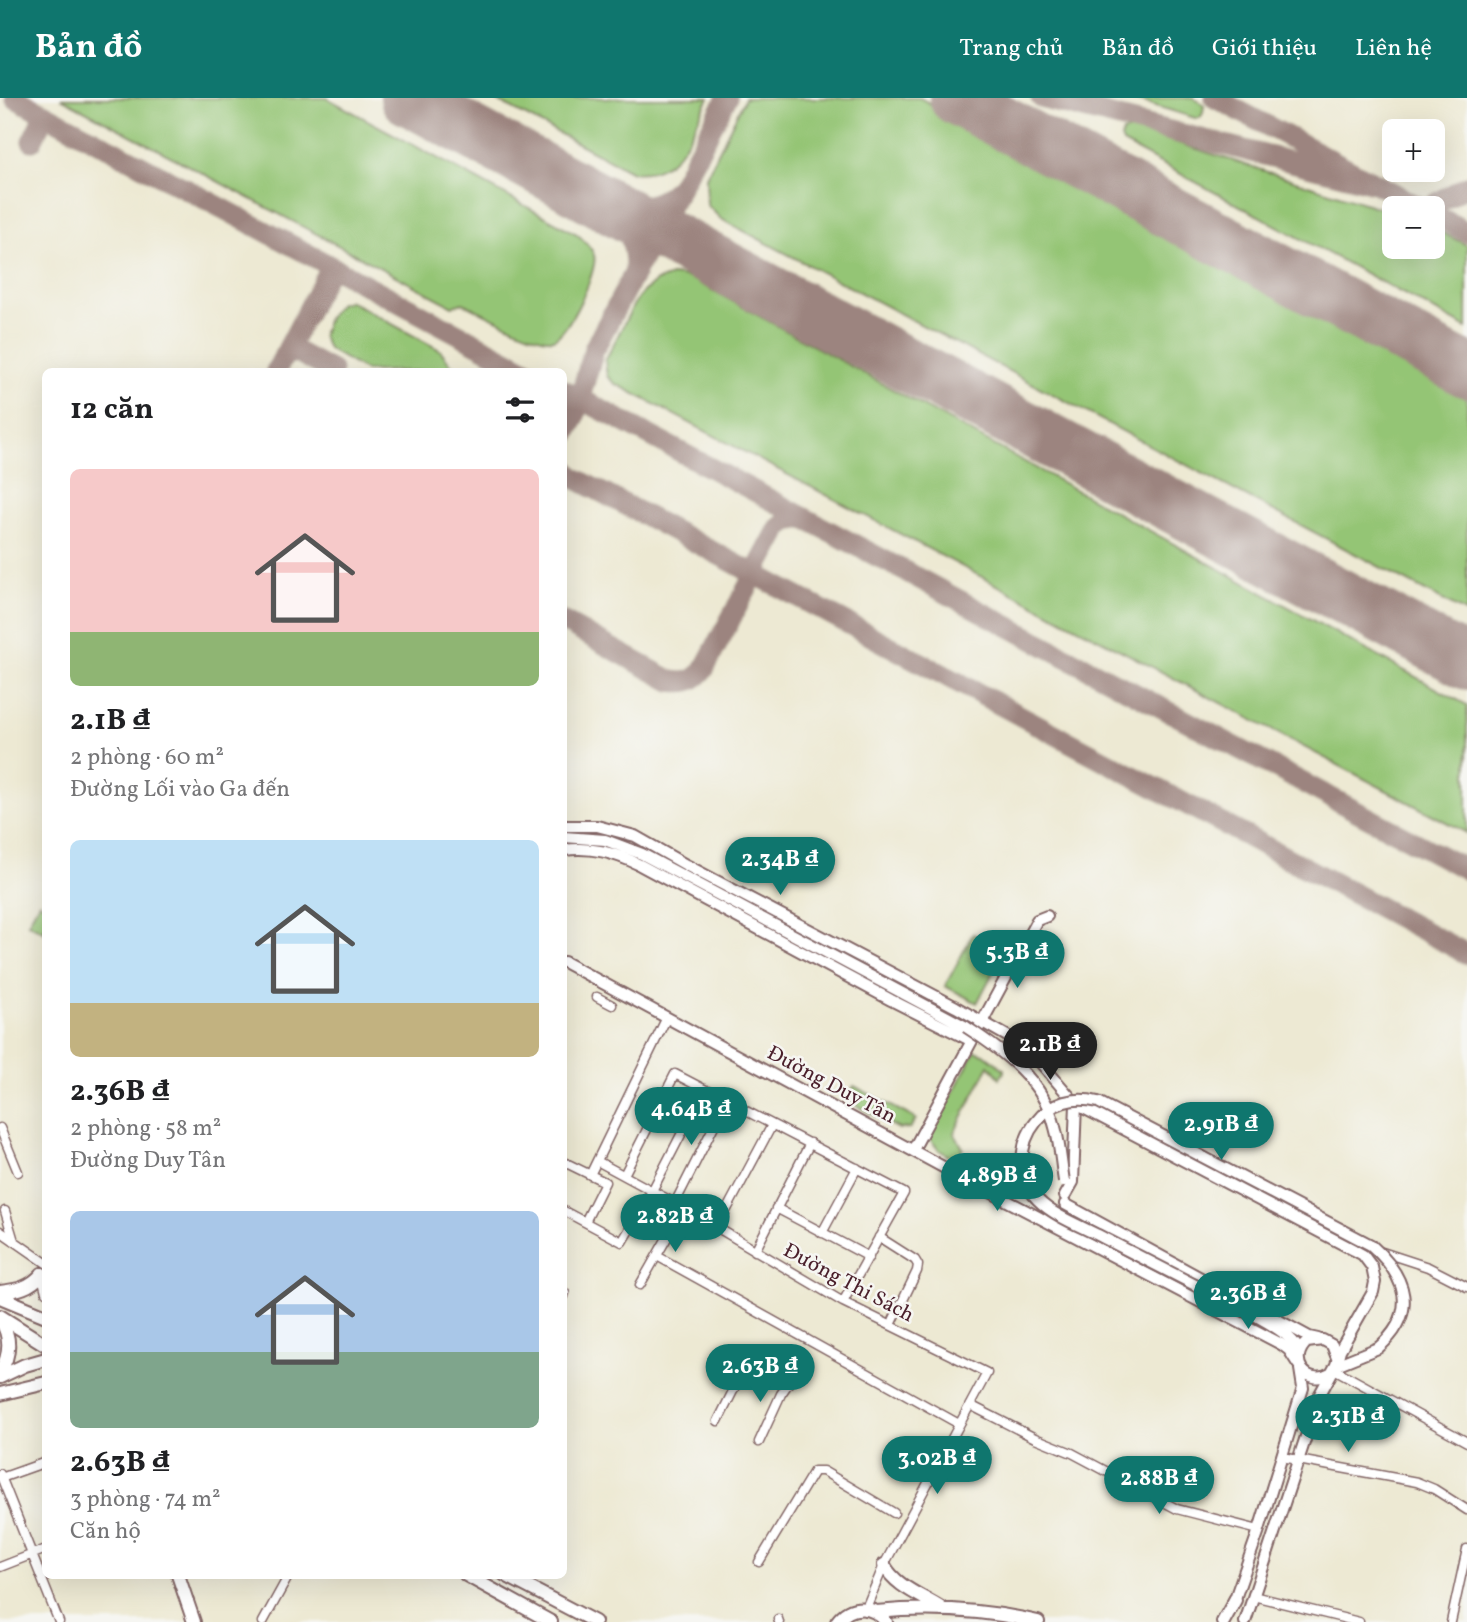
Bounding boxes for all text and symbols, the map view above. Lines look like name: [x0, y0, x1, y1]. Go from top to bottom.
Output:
text: Bản đồ: [35, 26, 142, 72]
text: Trang chủ: [959, 32, 1064, 66]
text: Bản đồ: [1102, 32, 1174, 66]
text: Giới thiệu: [1212, 32, 1317, 66]
text: Liên hệ: [1355, 32, 1432, 66]
map controls: [1382, 119, 1445, 259]
button: +: [1382, 119, 1445, 182]
button: −: [1382, 196, 1445, 259]
text: 12 căn: [70, 389, 154, 431]
icon: filters: [501, 391, 539, 429]
icon: home: [242, 515, 368, 641]
text: 2.1B ₫: [70, 700, 151, 742]
text: 2 phòng · 60 m²: [70, 742, 224, 774]
text: Đường Lối vào Ga đến: [70, 774, 290, 806]
pin: 2.34B ₫: [715, 838, 845, 897]
text: 2.34B ₫: [741, 844, 819, 876]
icon: home: [242, 886, 368, 1012]
pin: 5.3B ₫: [960, 930, 1074, 990]
text: 5.3B ₫: [986, 937, 1048, 969]
pin: 2.1B ₫: [993, 1023, 1107, 1082]
text: 2.1B ₫: [1019, 1029, 1081, 1061]
street label: Đường Duy Tân: [762, 1039, 901, 1132]
text: 2.36B ₫: [70, 1071, 170, 1113]
pin: 4.64B ₫: [626, 1088, 756, 1147]
text: 4.64B ₫: [651, 1094, 731, 1126]
pin: 2.91B ₫: [1156, 1102, 1286, 1162]
text: 2.91B ₫: [1184, 1109, 1258, 1141]
text: 2 phòng · 58 m²: [70, 1113, 221, 1145]
text: Đường Duy Tân: [70, 1145, 226, 1177]
pin: 4.89B ₫: [932, 1154, 1062, 1213]
text: 4.89B ₫: [957, 1160, 1037, 1192]
pin: 2.82B ₫: [610, 1194, 740, 1254]
text: 2.82B ₫: [637, 1201, 713, 1233]
street label: Đường Thi Sách: [778, 1237, 919, 1330]
icon: home: [242, 1257, 368, 1383]
pin: 2.36B ₫: [1183, 1272, 1313, 1331]
text: 2.36B ₫: [1210, 1278, 1286, 1310]
pin: 2.63B ₫: [695, 1344, 825, 1404]
text: 2.63B ₫: [722, 1351, 798, 1383]
pin: 2.31B ₫: [1283, 1394, 1413, 1454]
text: 2.31B ₫: [1311, 1401, 1385, 1433]
pin: 3.02B ₫: [872, 1436, 1002, 1496]
text: 2.63B ₫: [70, 1442, 170, 1484]
text: 3.02B ₫: [898, 1443, 976, 1475]
pin: 2.88B ₫: [1094, 1456, 1224, 1516]
text: 2.88B ₫: [1120, 1463, 1198, 1495]
text: 3 phòng · 74 m²: [70, 1484, 221, 1516]
text: Căn hộ: [70, 1516, 141, 1548]

